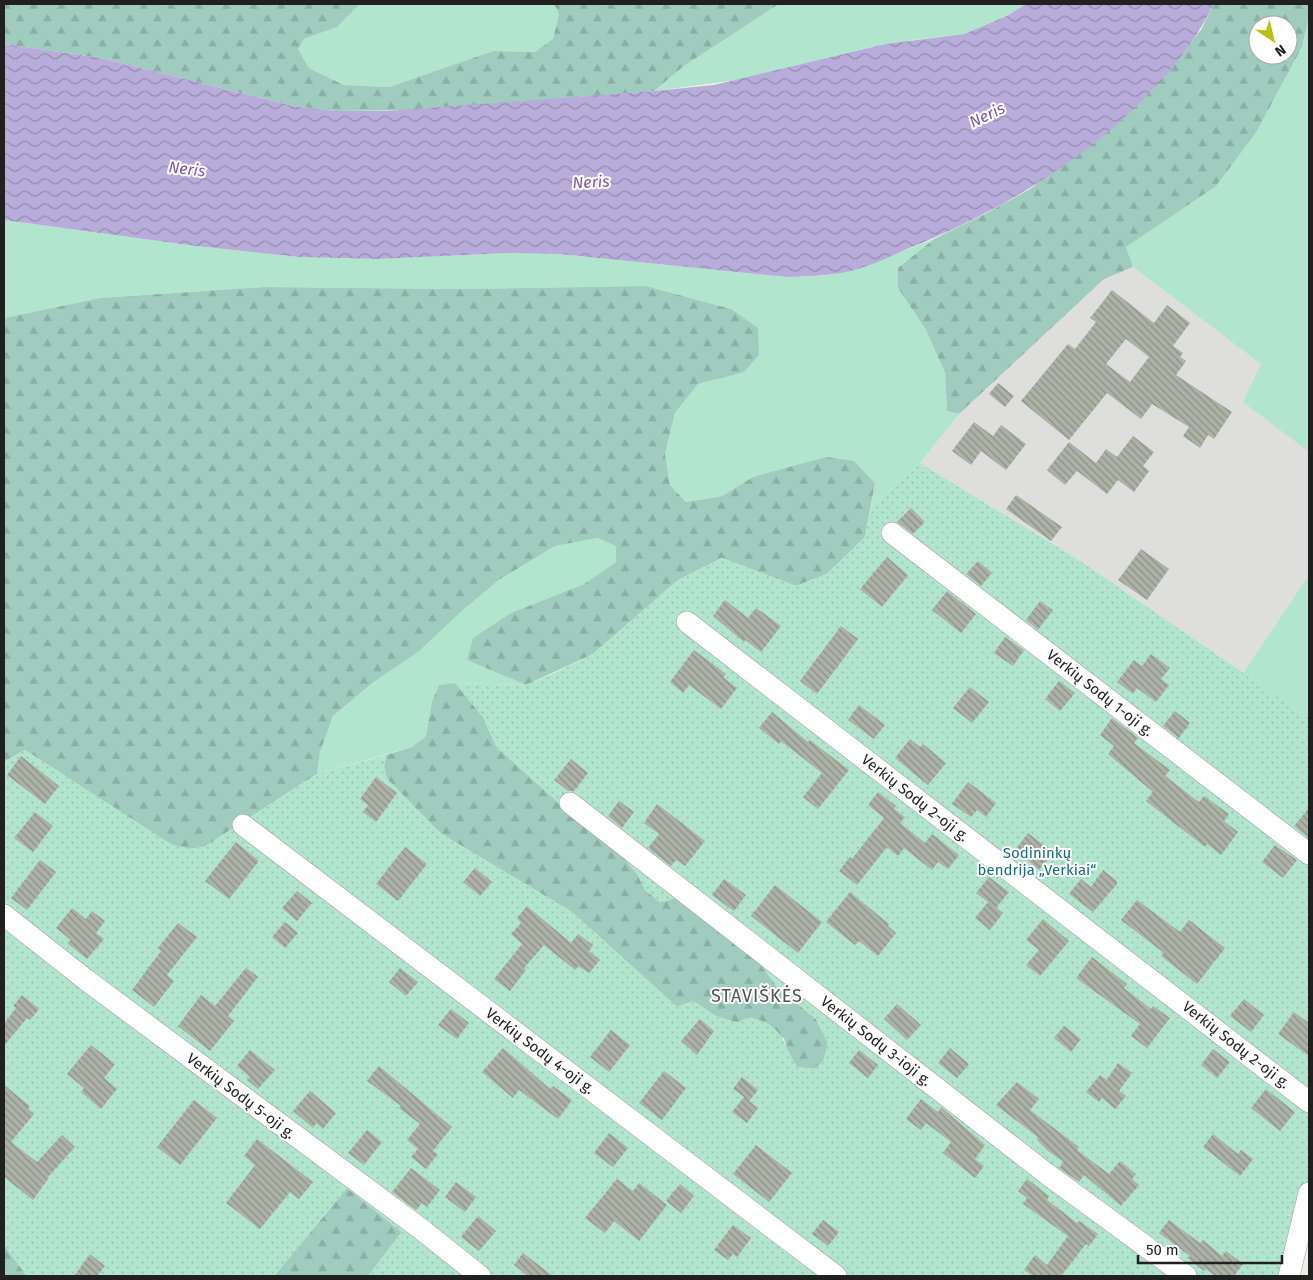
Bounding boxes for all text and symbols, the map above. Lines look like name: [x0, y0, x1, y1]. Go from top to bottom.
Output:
north arrow: [1248, 15, 1298, 65]
text: N: [1271, 41, 1289, 60]
water label: Neris: [966, 98, 1008, 132]
water label: Neris: [167, 157, 207, 181]
water label: Neris: [572, 172, 610, 192]
street label: Verkių Sodų 1-oji g.: [1043, 646, 1157, 740]
street label: Verkių Sodų 2-oji g.: [858, 751, 972, 845]
park label: Sodininkų bendrija „Verkiai“: [978, 844, 1096, 879]
district label: STAVIŠKĖS: [711, 985, 803, 1007]
street label: Verkių Sodų 3-ioji g.: [817, 992, 935, 1090]
street label: Verkių Sodų 2-oji g.: [1179, 998, 1293, 1092]
street label: Verkių Sodų 4-oji g.: [482, 1004, 598, 1098]
street label: Verkių Sodų 5-oji g.: [183, 1049, 299, 1143]
scale bar: [1138, 1232, 1282, 1264]
text: 50 m: [1146, 1241, 1179, 1259]

